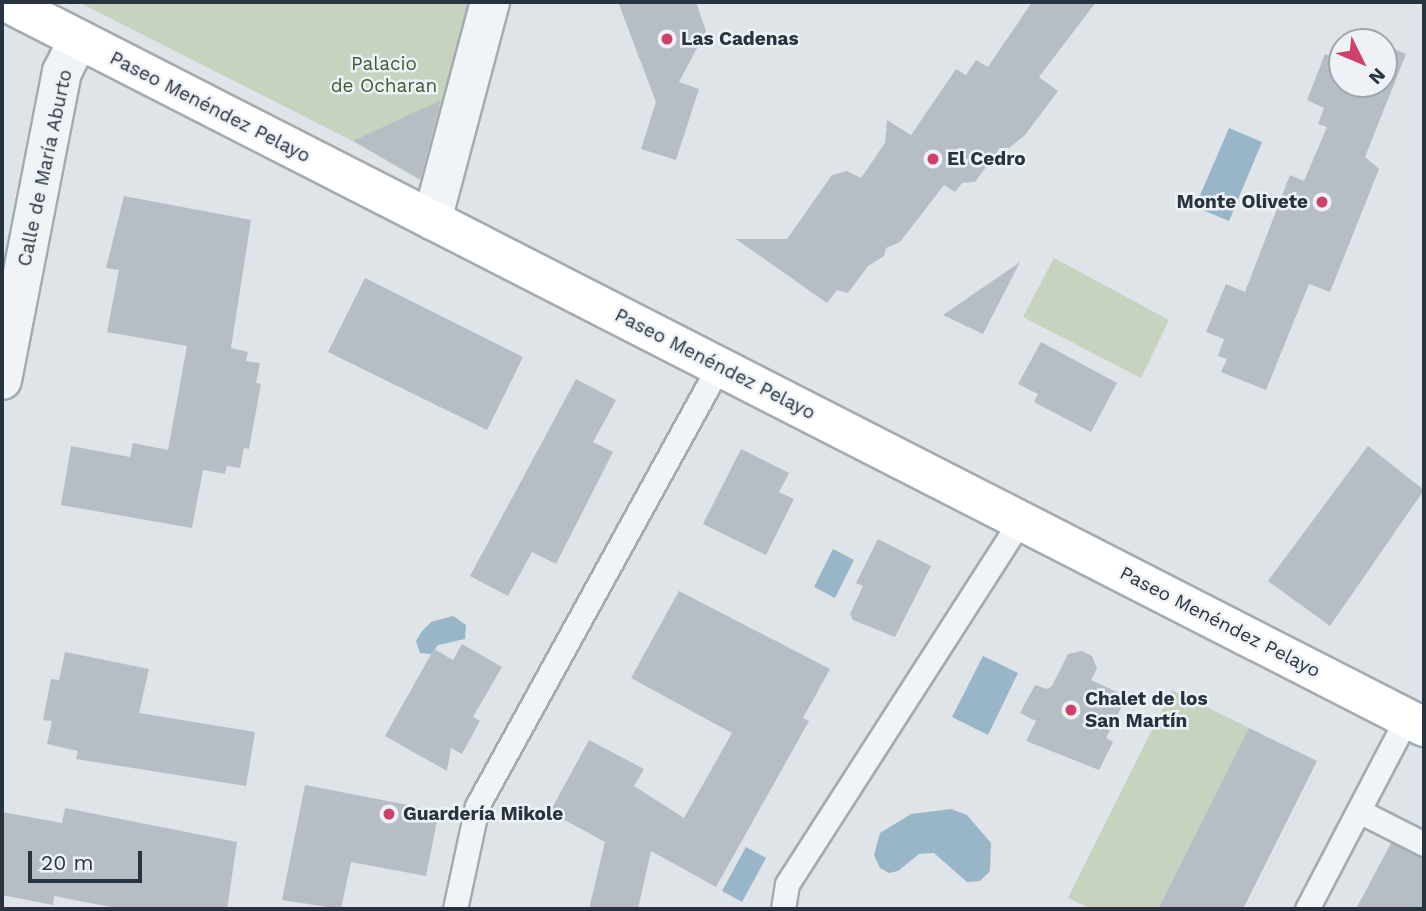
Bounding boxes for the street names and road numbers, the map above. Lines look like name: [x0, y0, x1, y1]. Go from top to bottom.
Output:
street label: Paseo Menéndez Pelayo: [106, 46, 314, 168]
street label: Calle de María Aburto: [13, 67, 77, 269]
street label: Paseo Menéndez Pelayo: [611, 303, 819, 425]
street label: Paseo Menéndez Pelayo: [1116, 561, 1324, 683]

